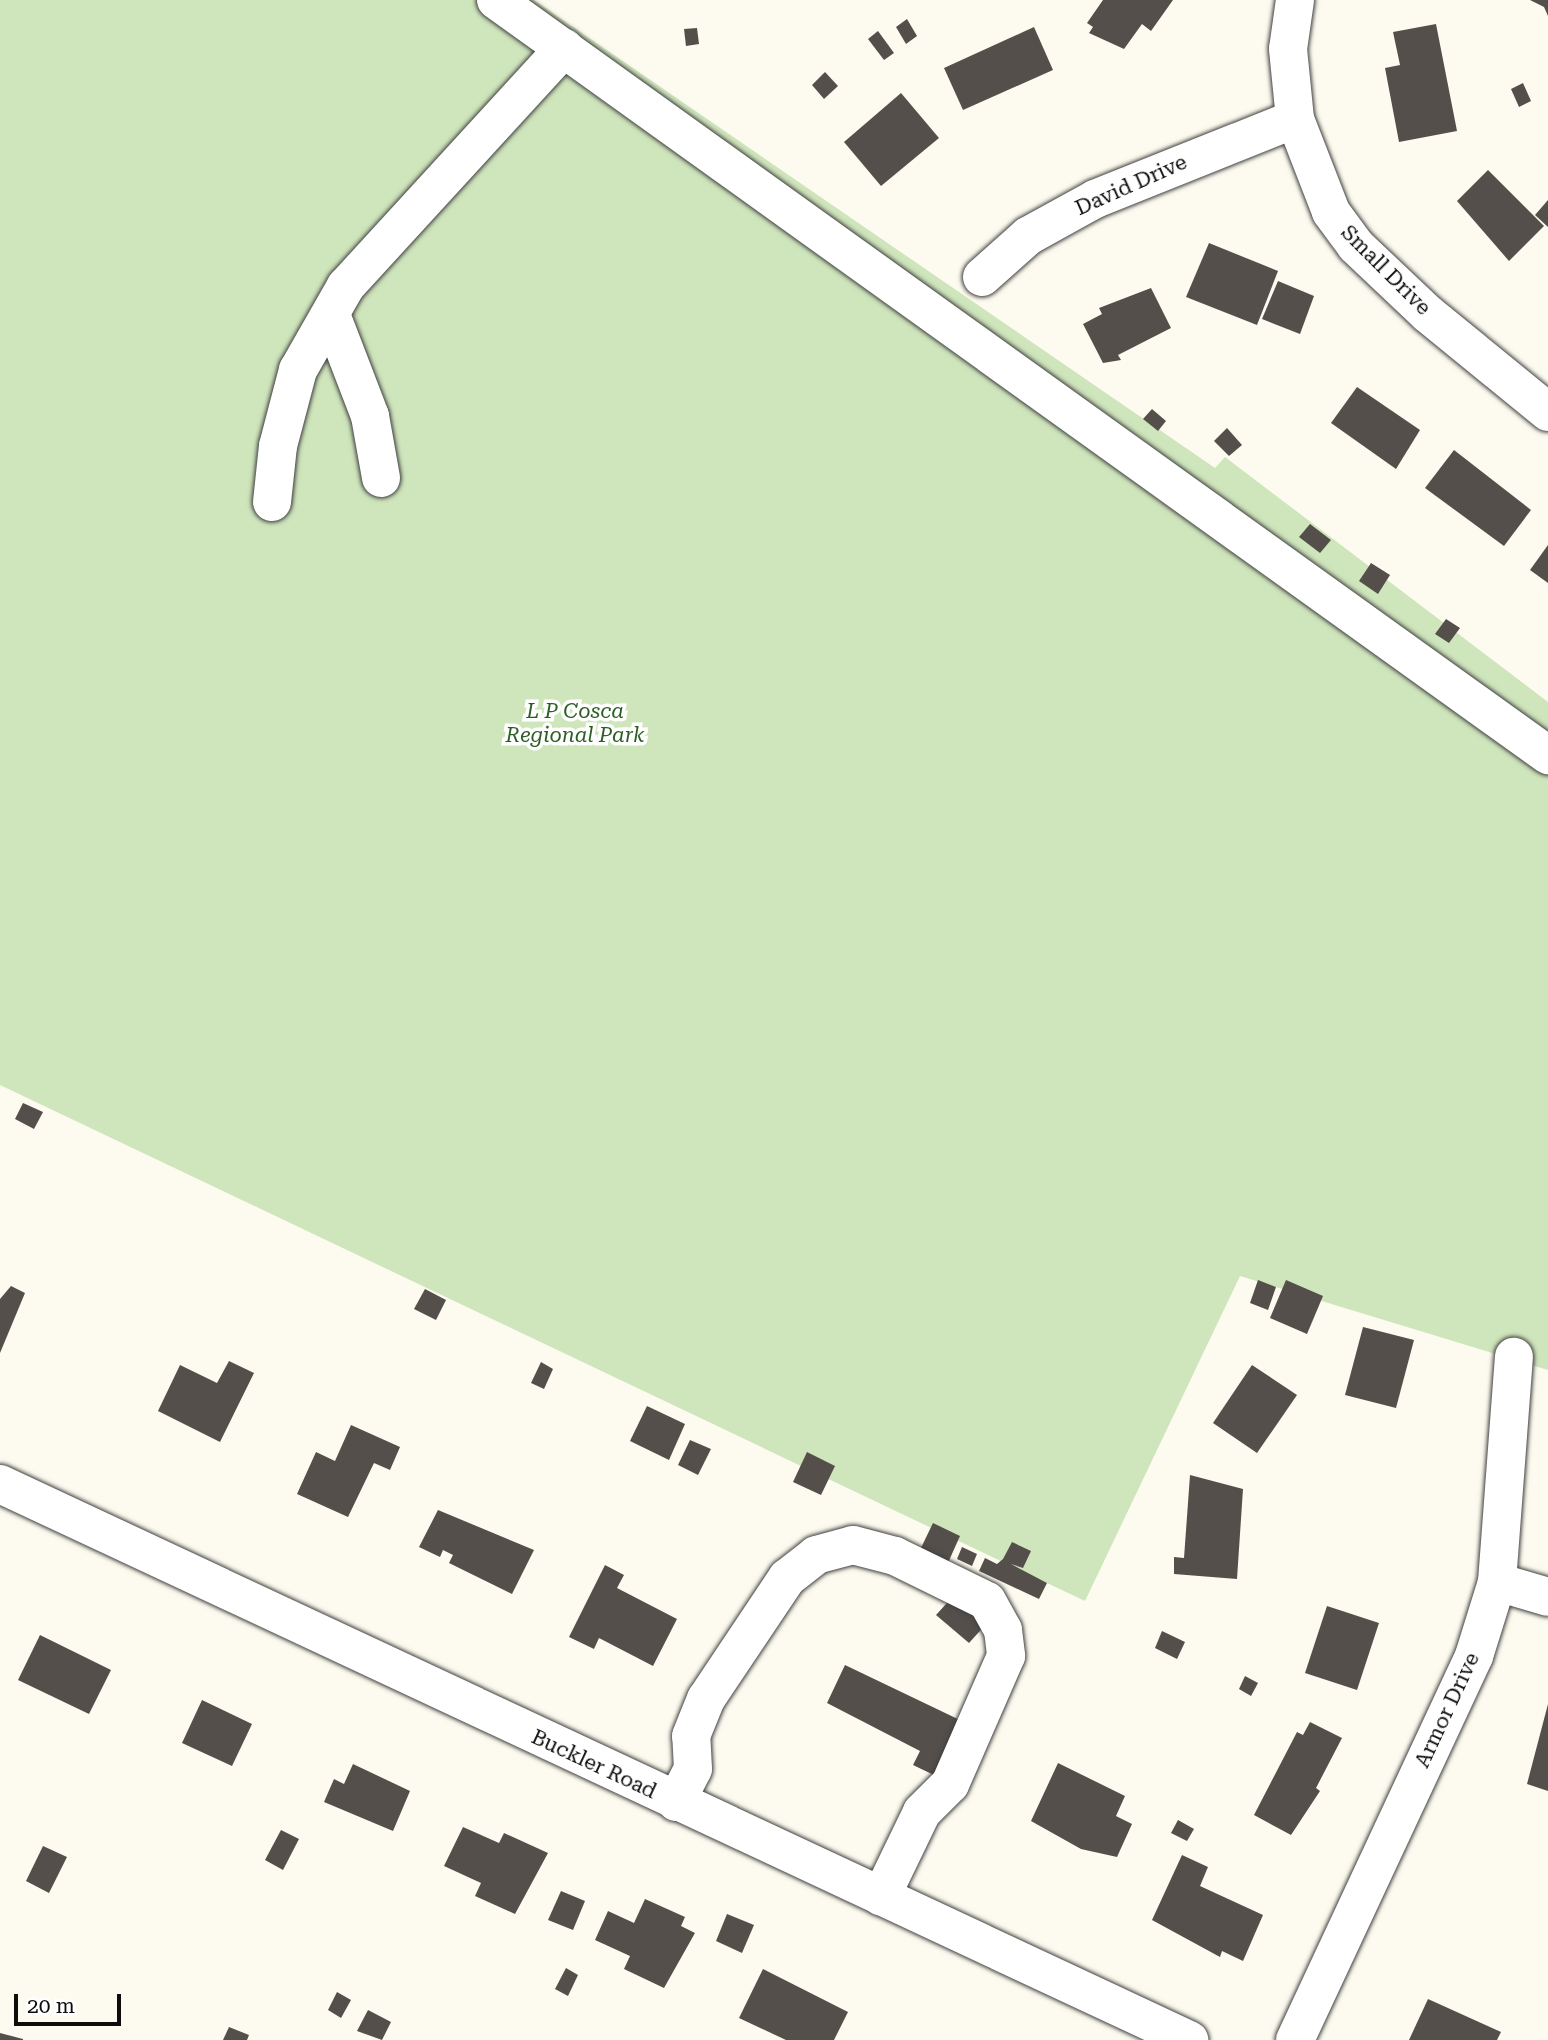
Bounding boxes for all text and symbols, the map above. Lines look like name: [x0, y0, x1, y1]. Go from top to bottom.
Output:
street label: David Drive: [1071, 149, 1191, 221]
street label: Small Drive: [1336, 220, 1436, 320]
park label: L P Cosca Regional Park: [506, 698, 644, 748]
street label: Armor Drive: [1409, 1648, 1485, 1772]
street label: Buckler Road: [527, 1724, 661, 1804]
scale bar: [18, 1980, 124, 2024]
text: 20 m: [27, 1994, 75, 2018]

